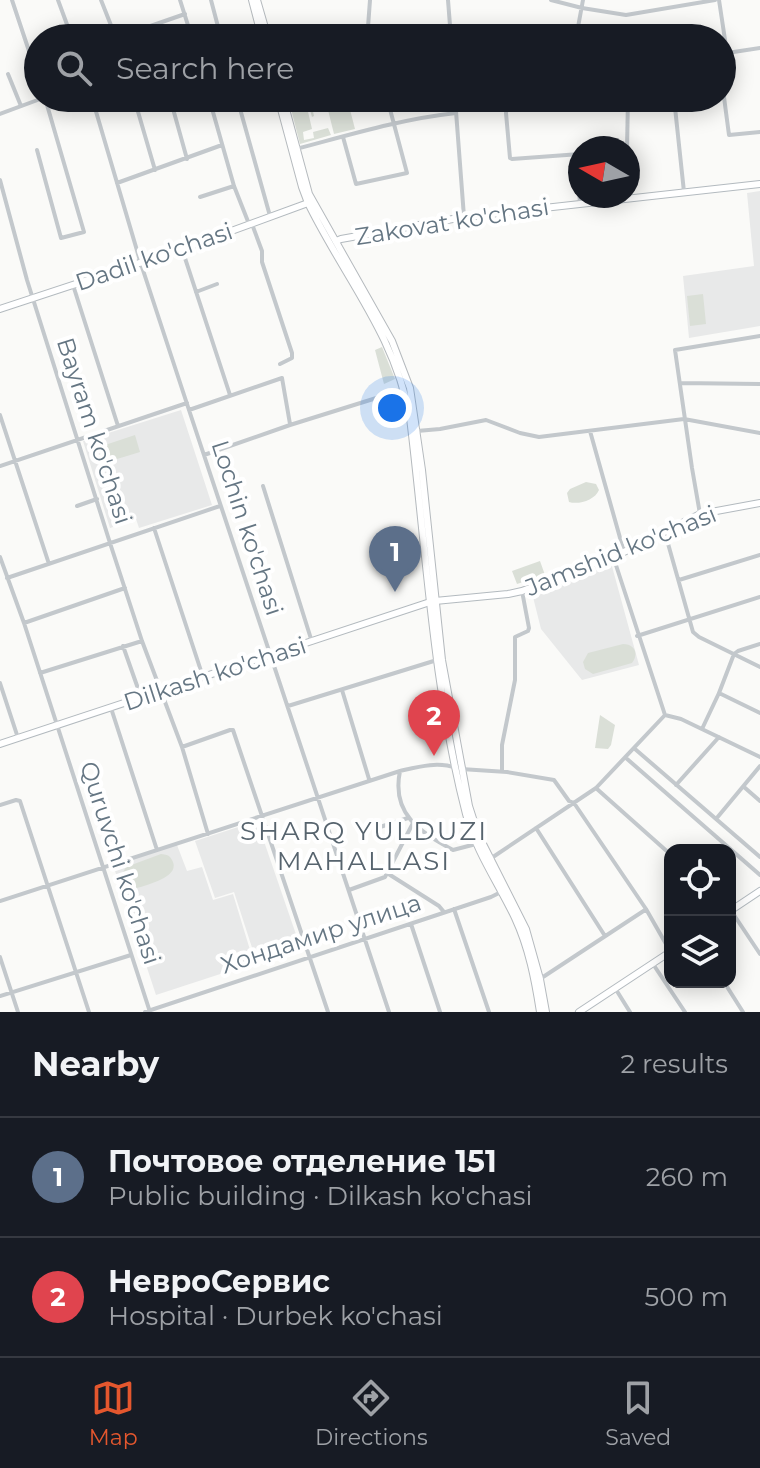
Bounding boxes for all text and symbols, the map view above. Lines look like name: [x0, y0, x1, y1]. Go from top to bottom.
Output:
search box: [24, 24, 736, 112]
icon: search: [52, 46, 96, 90]
text: Search here: [116, 50, 294, 87]
north arrow: [568, 136, 640, 208]
street label: Zakovat ko'chasi: [353, 192, 551, 251]
street label: Dadil ko'chasi: [71, 216, 236, 297]
street label: Bayram ko'chasi: [51, 334, 138, 528]
your location: [372, 388, 412, 428]
street label: Lochin ko'chasi: [205, 437, 289, 619]
street label: Jamshid ko'chasi: [520, 499, 721, 602]
pin: 1: [369, 526, 421, 592]
street label: Dilkash ko'chasi: [120, 630, 310, 717]
pin: 2: [408, 690, 460, 756]
street label: Quruvchi ko'chasi: [74, 758, 167, 968]
district label: SHARQ YULDUZI MAHALLASI: [240, 815, 488, 877]
map controls: [664, 844, 736, 988]
button: locate: [664, 844, 736, 916]
street label: Хондамир улица: [217, 887, 425, 980]
button: layers: [664, 916, 736, 988]
text: Nearby: [32, 1043, 159, 1085]
text: 2 results: [620, 1048, 728, 1080]
text: Почтовое отделение 151: [108, 1143, 497, 1180]
text: 1: [53, 1161, 63, 1193]
text: 260 m: [646, 1161, 728, 1193]
text: Public building · Dilkash ko'chasi: [108, 1180, 532, 1212]
text: НевроСервис: [108, 1263, 330, 1300]
text: 2: [50, 1281, 66, 1313]
text: 500 m: [644, 1281, 728, 1313]
text: Hospital · Durbek ko'chasi: [108, 1300, 443, 1332]
tab: Map: [89, 1376, 138, 1451]
tab: Directions: [315, 1376, 428, 1451]
tab: Saved: [605, 1376, 671, 1451]

